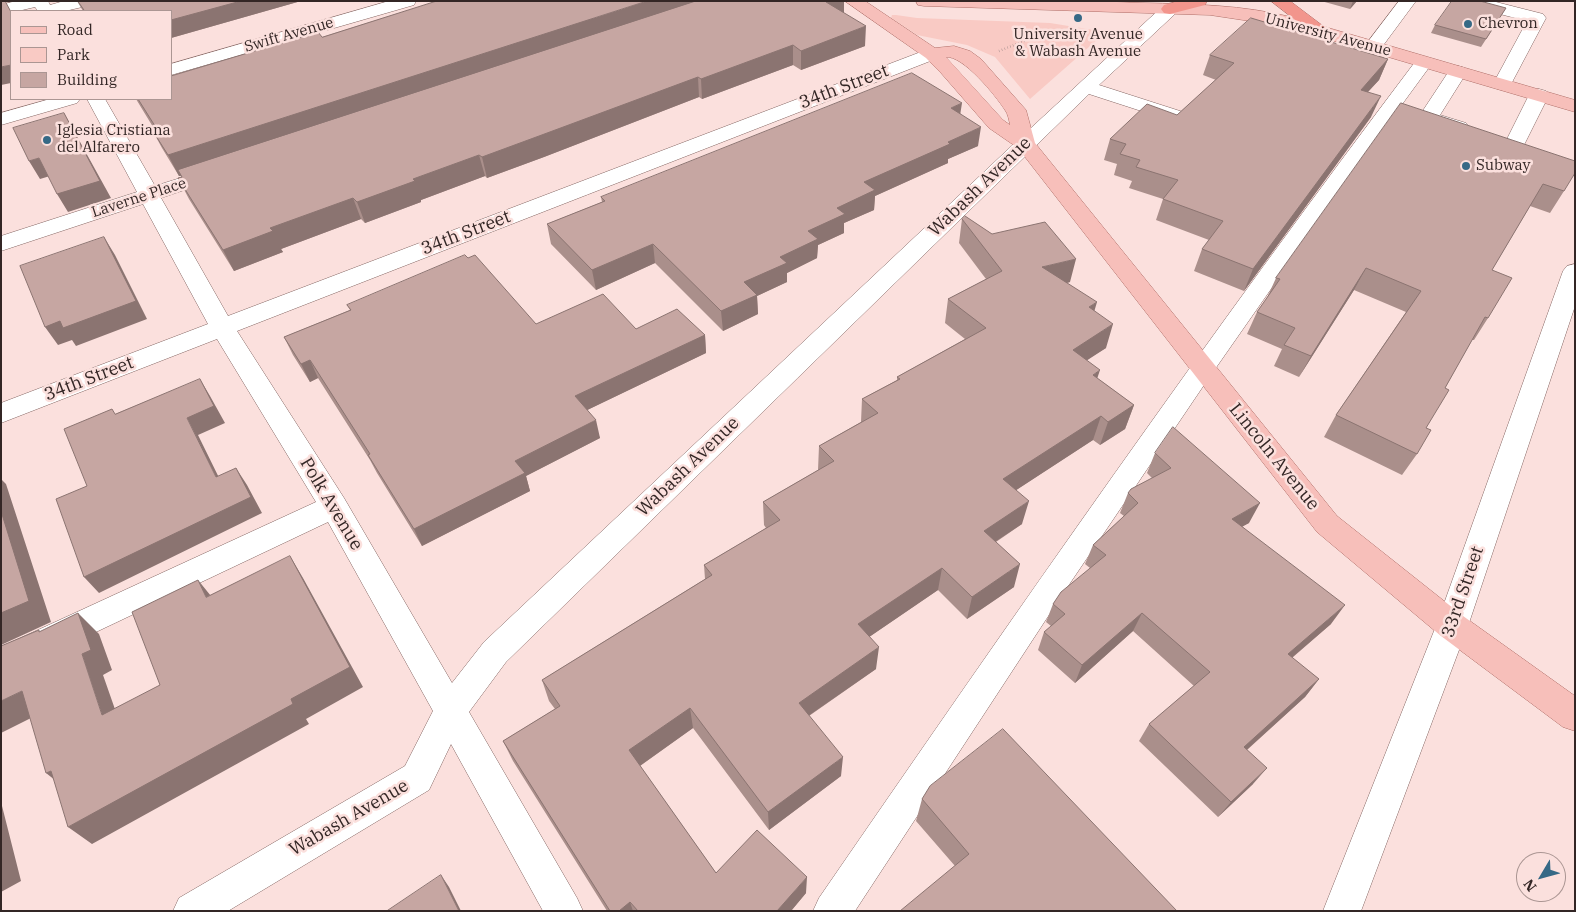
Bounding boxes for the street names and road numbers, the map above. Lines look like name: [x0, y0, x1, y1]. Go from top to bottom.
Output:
street label: University Avenue: [1263, 10, 1393, 60]
street label: Swift Avenue: [242, 14, 336, 56]
street label: 34th Street: [796, 60, 892, 114]
street label: Wabash Avenue: [924, 133, 1036, 241]
street label: Laverne Place: [89, 174, 189, 222]
street label: 34th Street: [418, 206, 514, 260]
street label: 34th Street: [41, 352, 137, 406]
street label: Lincoln Avenue: [1224, 399, 1324, 515]
street label: Wabash Avenue: [632, 413, 744, 521]
street label: Polk Avenue: [295, 454, 367, 554]
street label: 33rd Street: [1437, 543, 1489, 641]
street label: Wabash Avenue: [285, 775, 413, 861]

